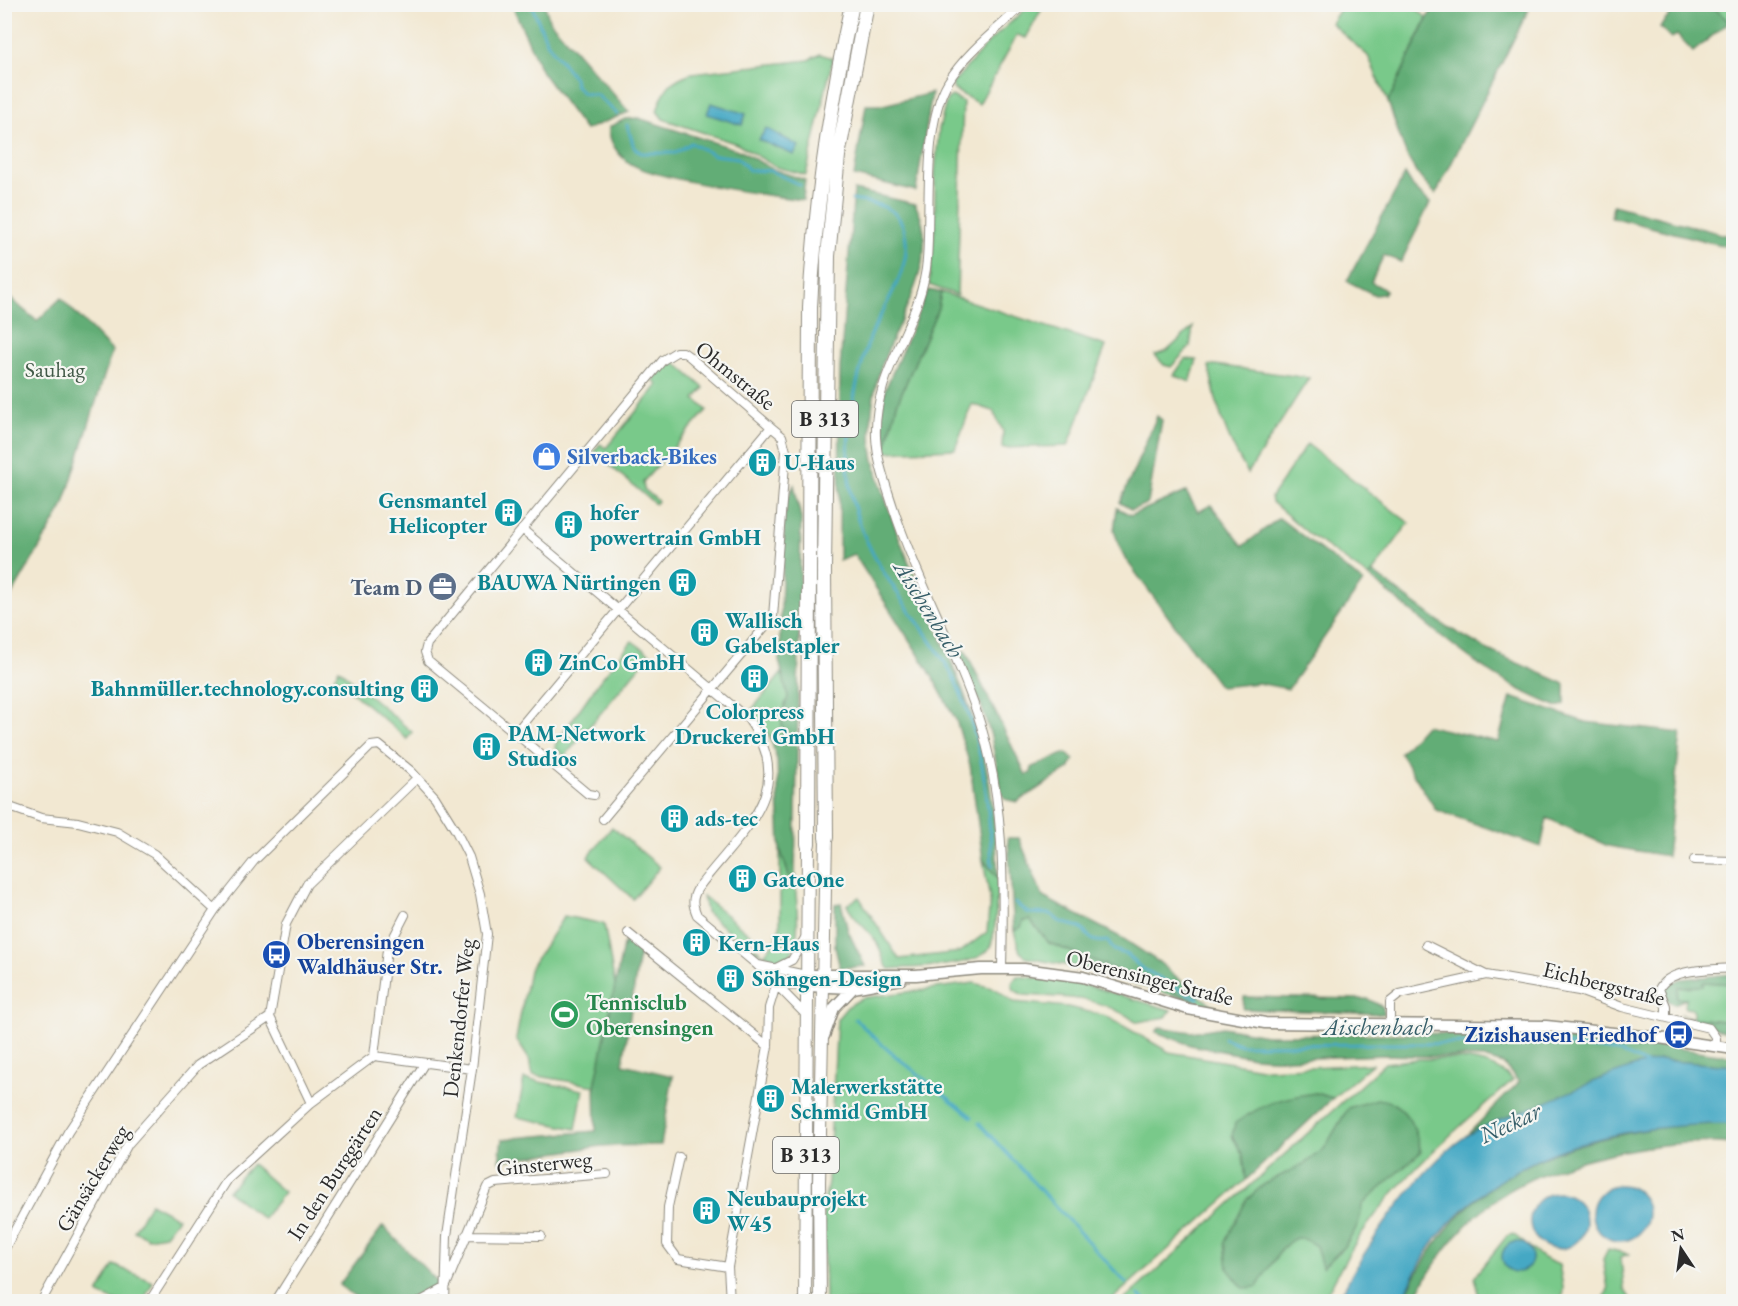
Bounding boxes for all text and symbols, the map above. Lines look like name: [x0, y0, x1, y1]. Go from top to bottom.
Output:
street label: Ohmstraße: [690, 334, 782, 417]
park label: Sauhag: [25, 355, 86, 384]
road number: B 313: [792, 401, 858, 437]
shop icon: Silverback-Bikes: [530, 440, 562, 472]
place label: Silverback-Bikes: [567, 442, 717, 471]
building icon: U-Haus: [747, 446, 779, 478]
place label: U-Haus: [784, 448, 855, 477]
place label: Gensmantel Helicopter: [378, 486, 488, 540]
building icon: Gensmantel Helicopter: [492, 497, 524, 529]
place label: hofer powertrain GmbH: [590, 498, 761, 552]
building icon: hofer powertrain GmbH: [553, 509, 585, 541]
water label: Aischenbach: [886, 552, 972, 664]
building icon: BAUWA Nürtingen: [666, 566, 698, 598]
place label: BAUWA Nürtingen: [477, 568, 662, 597]
office icon: Team D: [427, 571, 459, 603]
place label: Team D: [350, 573, 422, 602]
place label: Wallisch Gabelstapler: [725, 606, 841, 660]
building icon: Wallisch Gabelstapler: [688, 617, 720, 649]
building icon: ZinCo GmbH: [522, 646, 554, 678]
place label: ZinCo GmbH: [559, 648, 686, 677]
building icon: Colorpress Druckerei GmbH: [739, 663, 771, 695]
building icon: Bahnmüller.technology.consulting: [409, 672, 441, 704]
place label: Bahnmüller.technology.consulting: [91, 674, 405, 703]
place label: Colorpress Druckerei GmbH: [675, 697, 835, 751]
place label: PAM-Network Studios: [508, 719, 647, 773]
building icon: PAM-Network Studios: [471, 730, 503, 762]
building icon: ads-tec: [658, 802, 690, 834]
place label: ads-tec: [695, 804, 758, 833]
building icon: GateOne: [726, 863, 758, 895]
place label: GateOne: [763, 865, 844, 894]
place label: Oberensingen Waldhäuser Str.: [297, 927, 443, 981]
building icon: Kern-Haus: [681, 927, 713, 959]
place label: Kern-Haus: [718, 929, 819, 958]
street label: Denkendorfer Weg: [436, 937, 481, 1099]
bus stop icon: Oberensingen Waldhäuser Str.: [260, 938, 292, 970]
street label: Oberensinger Straße: [1063, 943, 1237, 1012]
street label: Eichbergstraße: [1540, 954, 1668, 1013]
building icon: Söhngen-Design: [715, 962, 747, 994]
place label: Söhngen-Design: [752, 964, 902, 993]
place label: Tennisclub Oberensingen: [586, 988, 714, 1042]
sports icon: Tennisclub Oberensingen: [549, 999, 581, 1031]
water label: Aischenbach: [1321, 1011, 1433, 1042]
bus stop icon: Zizishausen Friedhof: [1662, 1018, 1694, 1050]
place label: Zizishausen Friedhof: [1465, 1020, 1660, 1049]
place label: Malerwerkstätte Schmid GmbH: [791, 1072, 943, 1126]
building icon: Malerwerkstätte Schmid GmbH: [754, 1083, 786, 1115]
water label: Neckar: [1473, 1094, 1548, 1151]
street label: In den Burggärten: [280, 1101, 389, 1246]
street label: Gänsäckerweg: [49, 1119, 136, 1237]
road number: B 313: [773, 1137, 839, 1173]
street label: Ginsterweg: [495, 1144, 594, 1183]
place label: Neubauprojekt W45: [727, 1184, 867, 1238]
building icon: Neubauprojekt W45: [690, 1195, 722, 1227]
north arrow: [1651, 1219, 1711, 1279]
text: N: [1669, 1223, 1686, 1247]

